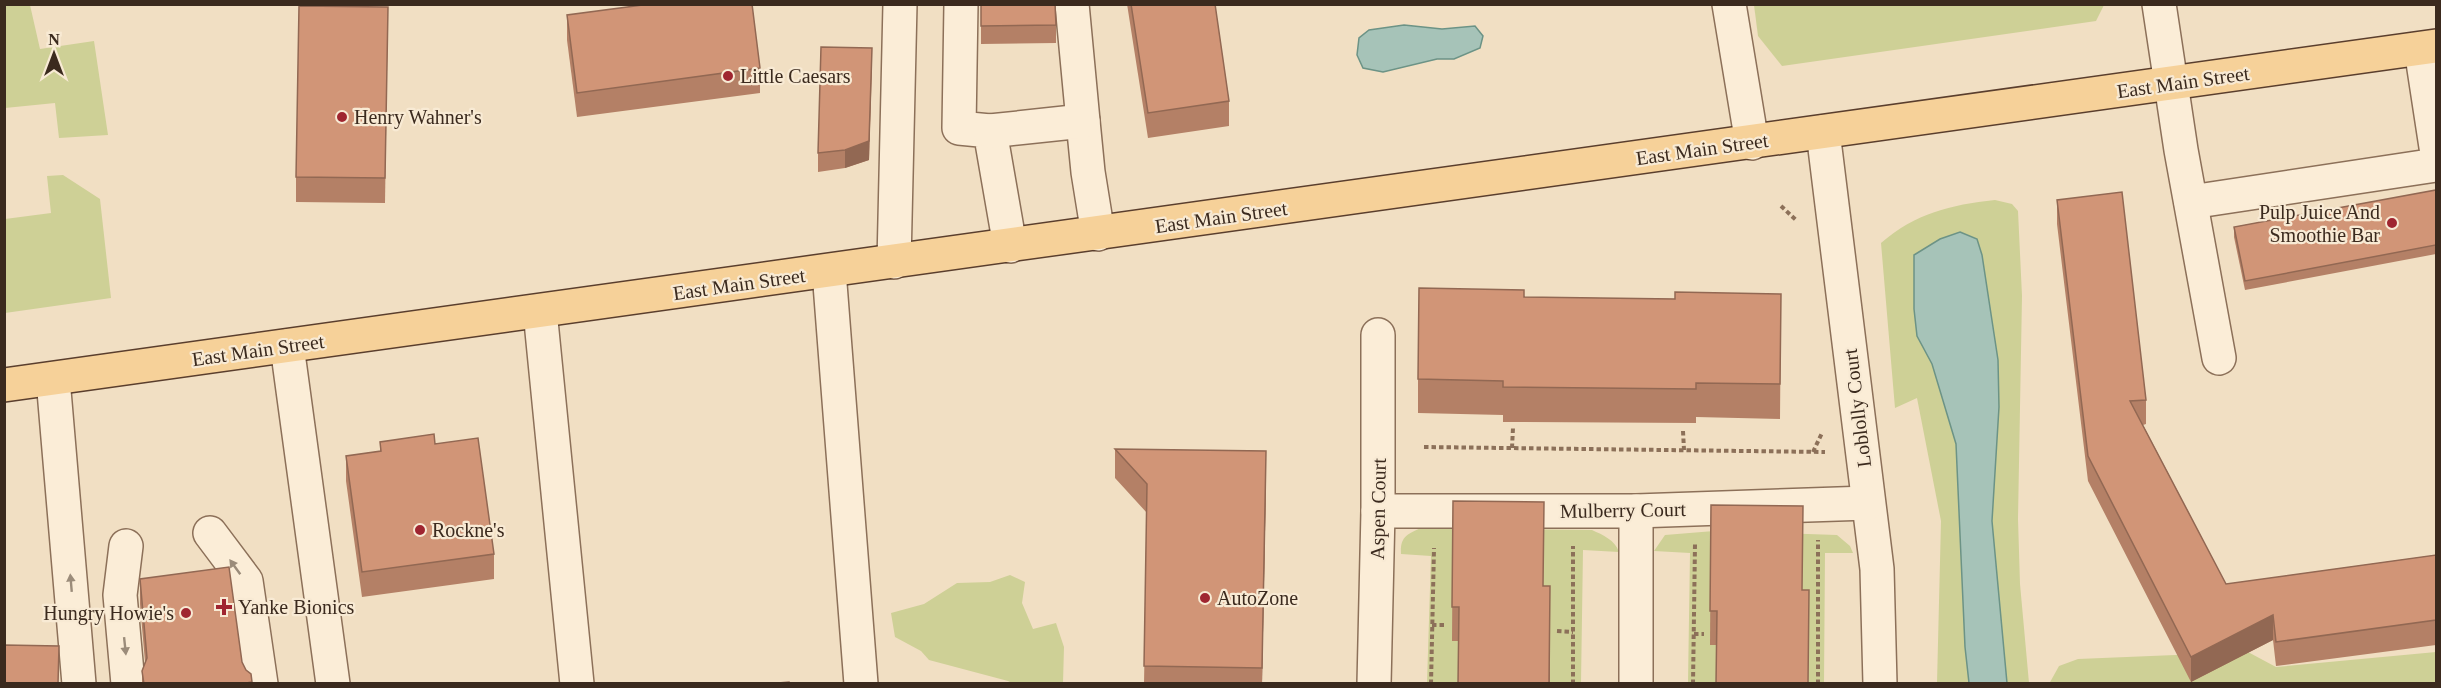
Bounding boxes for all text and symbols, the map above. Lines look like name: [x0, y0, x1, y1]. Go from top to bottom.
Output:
north arrow: [24, 24, 84, 84]
text: N: [48, 31, 60, 48]
street label: East Main Street: [2115, 62, 2251, 102]
place label: Little Caesars: [740, 65, 851, 87]
marker: Little Caesars: [721, 69, 735, 83]
place label: Henry Wahner's: [354, 106, 482, 129]
marker: Henry Wahner's: [335, 110, 349, 124]
street label: East Main Street: [1634, 129, 1770, 169]
street label: East Main Street: [1153, 197, 1289, 237]
place label: Pulp Juice And Smoothie Bar: [2259, 201, 2380, 246]
marker: Pulp Juice And Smoothie Bar: [2385, 216, 2399, 230]
street label: East Main Street: [671, 264, 807, 304]
street label: East Main Street: [190, 330, 326, 370]
street label: Loblolly Court: [1839, 347, 1876, 469]
street label: Aspen Court: [1366, 458, 1391, 560]
street label: Mulberry Court: [1560, 498, 1687, 523]
place label: Rockne's: [432, 519, 505, 541]
marker: Rockne's: [413, 523, 427, 537]
one-way arrow: [229, 559, 241, 575]
one-way arrow: [66, 574, 76, 593]
place label: AutoZone: [1217, 587, 1298, 609]
marker: AutoZone: [1198, 591, 1212, 605]
place label: Yanke Bionics: [238, 596, 355, 618]
marker: Yanke Bionics: [215, 598, 233, 616]
place label: Hungry Howie's: [43, 602, 174, 625]
marker: Hungry Howie's: [179, 606, 193, 620]
one-way arrow: [120, 636, 130, 655]

